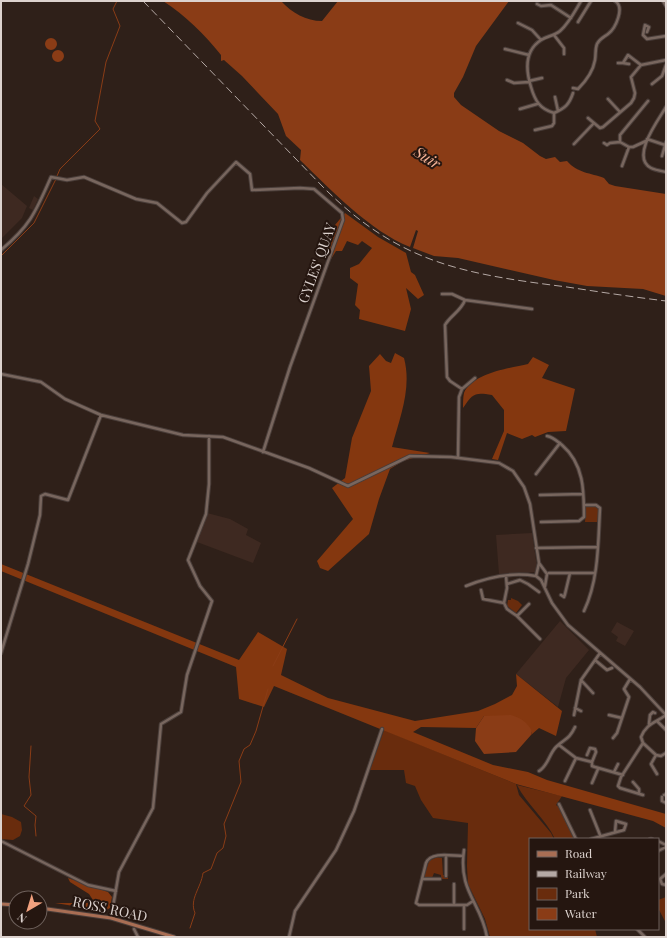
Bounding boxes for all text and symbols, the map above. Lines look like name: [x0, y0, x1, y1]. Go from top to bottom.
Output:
water label: Suir: [410, 141, 445, 173]
street label: GYLES' QUAY: [293, 219, 340, 306]
legend: [529, 838, 659, 930]
text: Road: [565, 845, 592, 861]
text: Railway: [565, 865, 607, 881]
text: Park: [565, 885, 590, 901]
north arrow: [8, 890, 48, 930]
street label: ROSS ROAD: [71, 891, 149, 926]
text: Water: [564, 905, 598, 921]
text: N: [14, 910, 29, 927]

